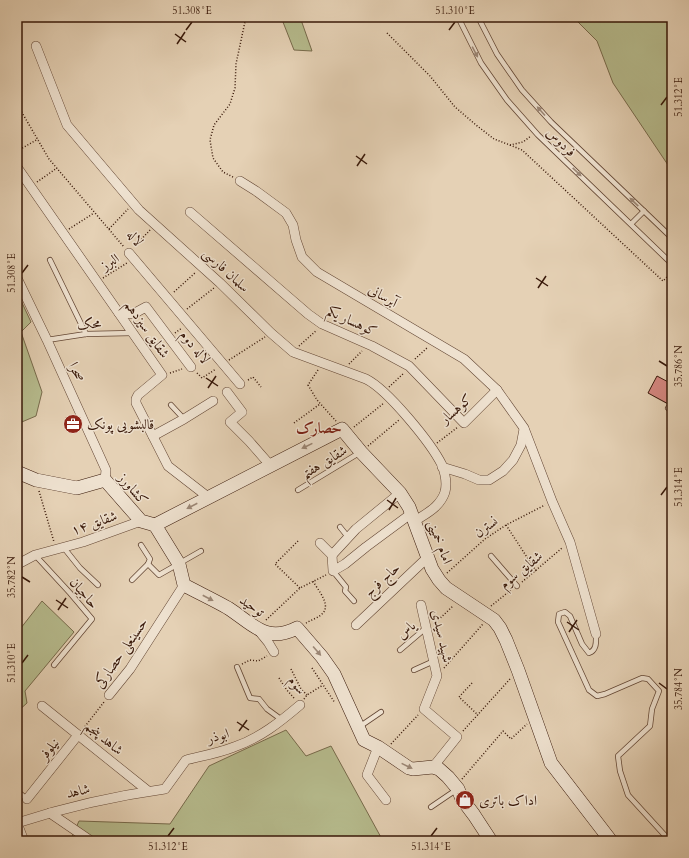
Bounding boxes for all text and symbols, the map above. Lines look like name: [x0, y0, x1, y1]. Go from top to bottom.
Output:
text: 51.308°E: [172, 4, 212, 18]
text: 51.310°E: [435, 4, 475, 18]
one-way arrow: [472, 46, 479, 58]
text: 51.312°E: [672, 77, 686, 117]
one-way arrow: [536, 106, 546, 116]
street label: فردوس: [542, 123, 580, 161]
one-way arrow: [572, 167, 582, 177]
one-way arrow: [629, 197, 639, 206]
street label: لاله: [122, 225, 148, 251]
street label: سلمان فارسی: [199, 243, 254, 297]
street label: البرز: [95, 249, 123, 276]
text: 51.308°E: [5, 253, 19, 293]
street label: آبرسانی: [365, 280, 403, 313]
street label: شقایق سیزدهم: [117, 296, 174, 364]
street label: کوهسار یکم: [322, 301, 380, 344]
street label: محک: [76, 314, 102, 334]
street label: لاله دوم: [173, 326, 215, 370]
text: 35.786°N: [672, 345, 686, 387]
street label: صحرا: [64, 359, 90, 385]
street label: کوهسار: [434, 390, 476, 430]
office icon: قالبشویی پونک: [62, 413, 84, 435]
place label: قالبشویی پونک: [87, 415, 154, 435]
district label: حصارک: [296, 418, 342, 438]
street label: شقایق هفتم: [297, 441, 353, 487]
one-way arrow: [302, 443, 313, 449]
street label: کشاورز: [112, 467, 152, 509]
text: 51.314°E: [672, 467, 686, 507]
one-way arrow: [186, 502, 197, 509]
street label: شقایق ۱۴: [68, 506, 120, 540]
street label: نسترن: [470, 512, 502, 542]
street label: امام خمینی: [420, 517, 457, 568]
street label: شقایق سوم: [495, 547, 549, 596]
text: 35.782°N: [5, 556, 19, 598]
street label: حاج فرج: [360, 558, 406, 604]
street label: حاجیان: [65, 573, 103, 613]
street label: توحید: [236, 591, 269, 622]
one-way arrow: [203, 595, 214, 601]
street label: شهید سیدی: [427, 608, 457, 664]
street label: حسینعلی حصارکی: [90, 614, 152, 692]
street label: یاس: [392, 615, 421, 644]
text: 51.310°E: [5, 643, 19, 683]
one-way arrow: [312, 645, 321, 656]
text: 35.784°N: [672, 668, 686, 710]
street label: سوم: [281, 672, 310, 700]
street label: شاهد پنجم: [78, 717, 127, 763]
street label: ابوذر: [203, 724, 231, 749]
street label: نیلوفر: [33, 734, 64, 766]
one-way arrow: [401, 763, 413, 769]
street label: شاهد: [64, 779, 92, 803]
shop icon: اداک باتری: [454, 789, 476, 811]
place label: اداک باتری: [479, 791, 537, 810]
text: 51.312°E: [148, 840, 188, 854]
text: 51.314°E: [411, 840, 451, 854]

